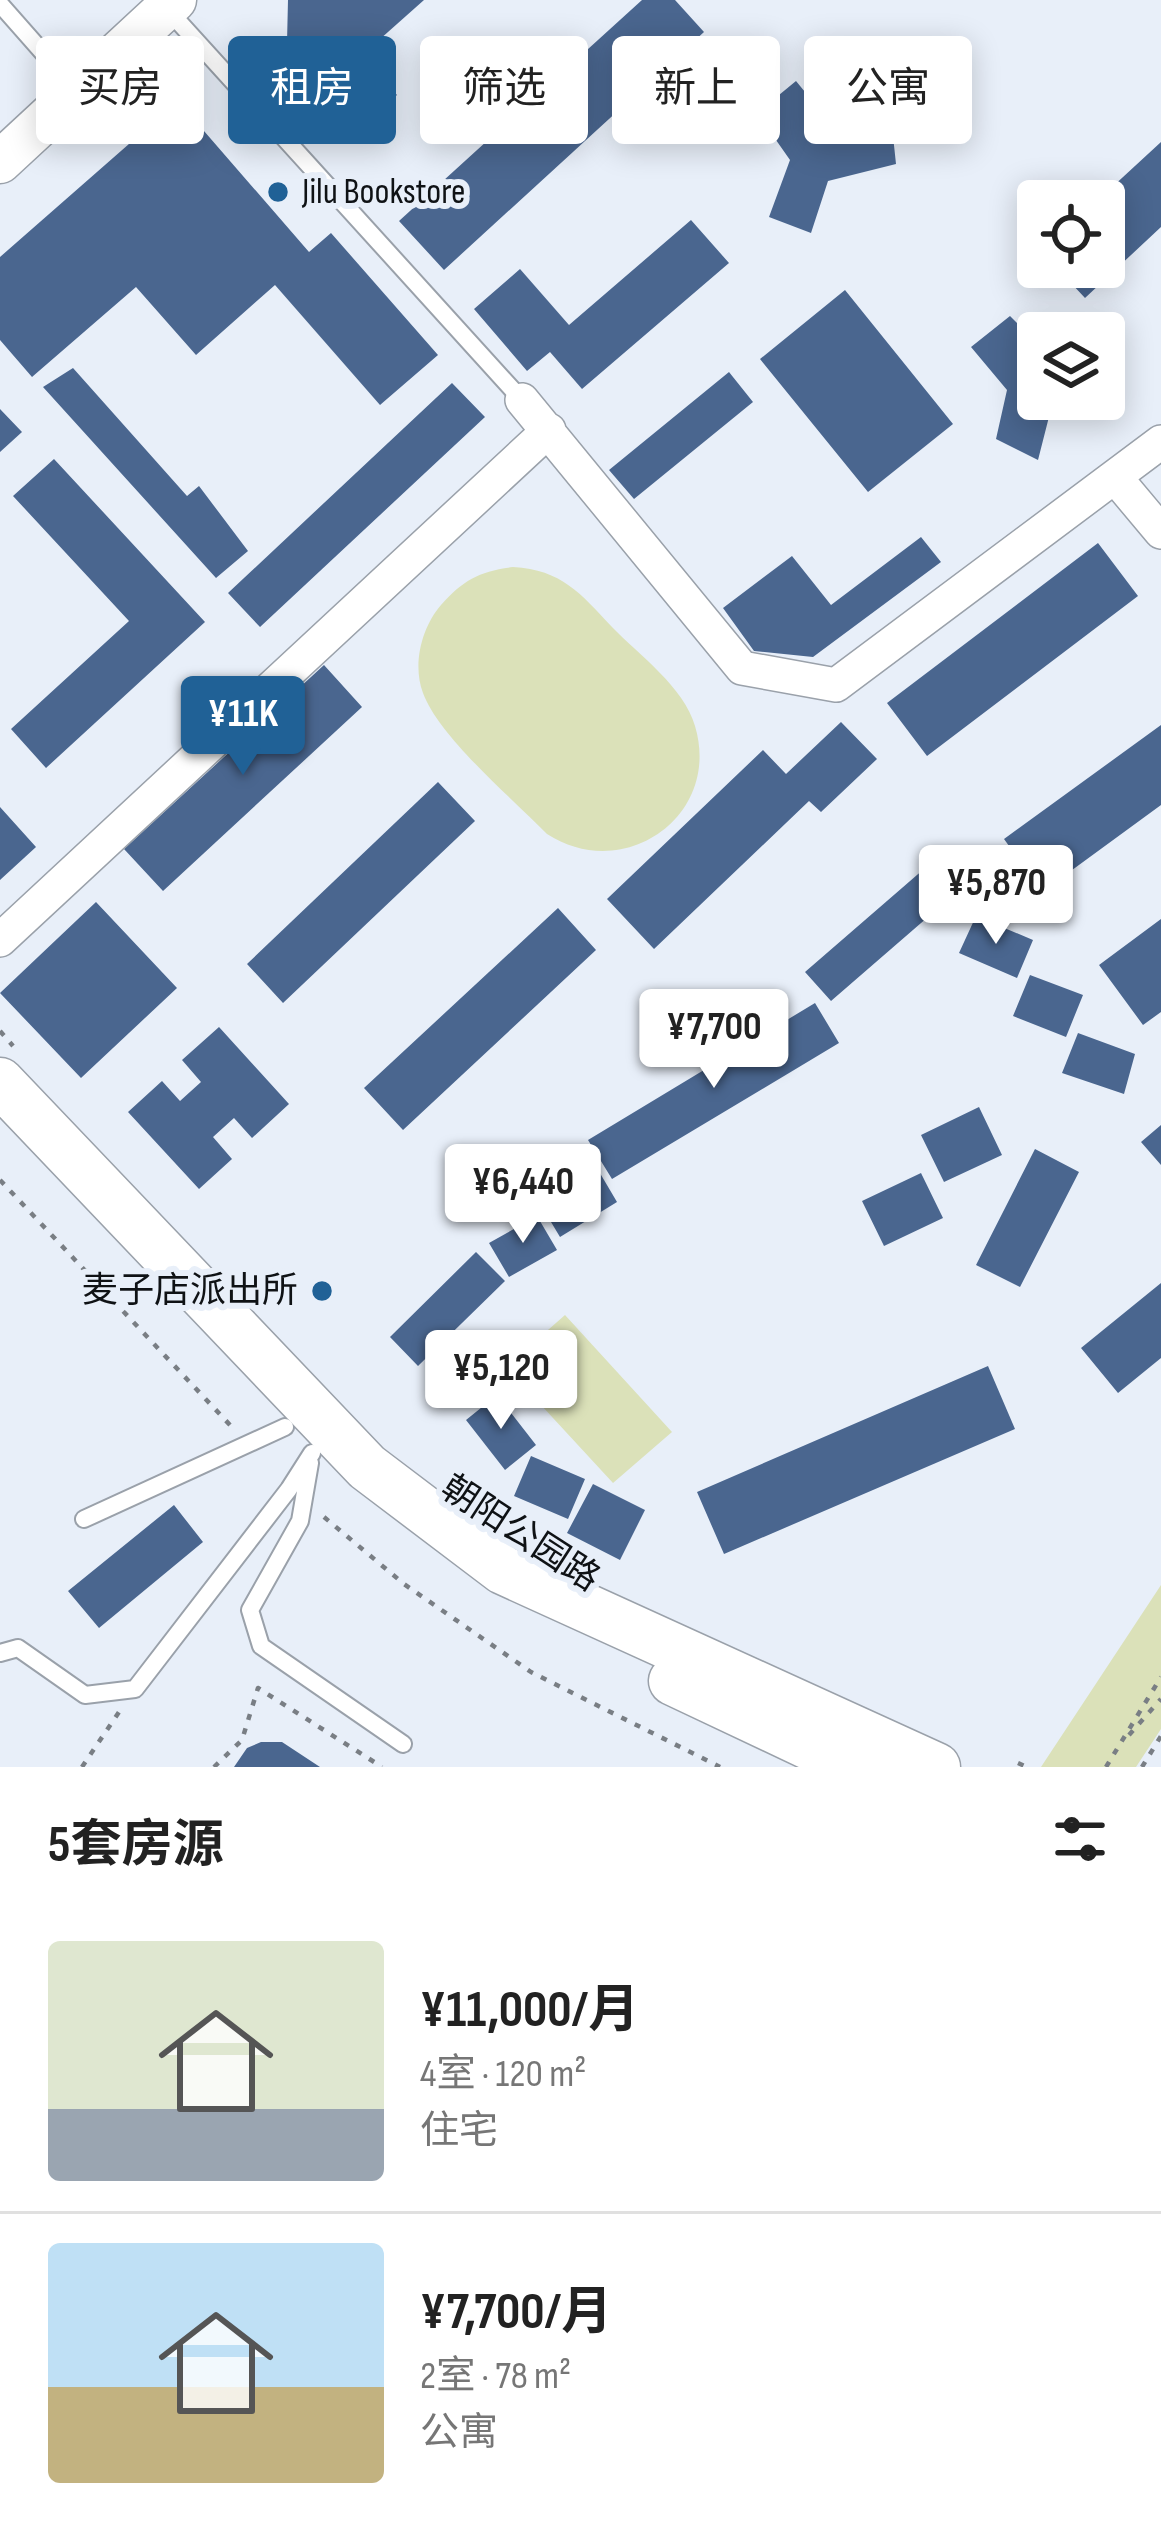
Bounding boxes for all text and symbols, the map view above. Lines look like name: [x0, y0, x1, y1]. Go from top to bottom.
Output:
chip: 买房: [36, 36, 204, 144]
chip: 租房: [228, 36, 396, 144]
chip: 筛选: [420, 36, 588, 144]
chip: 新上: [612, 36, 780, 144]
chip: 公寓: [804, 36, 972, 144]
place label: Jilu Bookstore: [301, 171, 465, 214]
marker: Jilu Bookstore: [265, 179, 291, 205]
map controls: [1017, 180, 1125, 420]
button: locate: [1017, 180, 1125, 288]
button: layers: [1017, 312, 1125, 420]
pin: ¥11K: [172, 676, 314, 778]
text: ¥11K: [208, 691, 278, 738]
pin: ¥5,870: [898, 845, 1094, 947]
text: ¥5,870: [946, 860, 1046, 907]
pin: ¥7,700: [616, 989, 812, 1091]
text: ¥7,700: [666, 1004, 762, 1051]
pin: ¥6,440: [425, 1144, 621, 1246]
text: ¥6,440: [472, 1159, 574, 1206]
place label: 麦子店派出所: [82, 1270, 298, 1313]
marker: 麦子店派出所: [309, 1278, 335, 1304]
pin: ¥5,120: [403, 1330, 599, 1432]
text: ¥5,120: [452, 1345, 550, 1392]
street label: 朝阳公园路: [433, 1467, 607, 1601]
icon: filters: [1047, 1806, 1113, 1872]
text: 5套房源: [48, 1815, 223, 1876]
text: ¥11,000/月: [420, 1980, 639, 2041]
icon: home: [144, 1989, 288, 2133]
text: 4室 · 120 m²: [420, 2051, 586, 2098]
text: 住宅: [420, 2108, 498, 2155]
text: ¥7,700/月: [420, 2282, 612, 2343]
icon: home: [144, 2291, 288, 2435]
text: 2室 · 78 m²: [420, 2353, 571, 2400]
text: 公寓: [420, 2410, 498, 2457]

